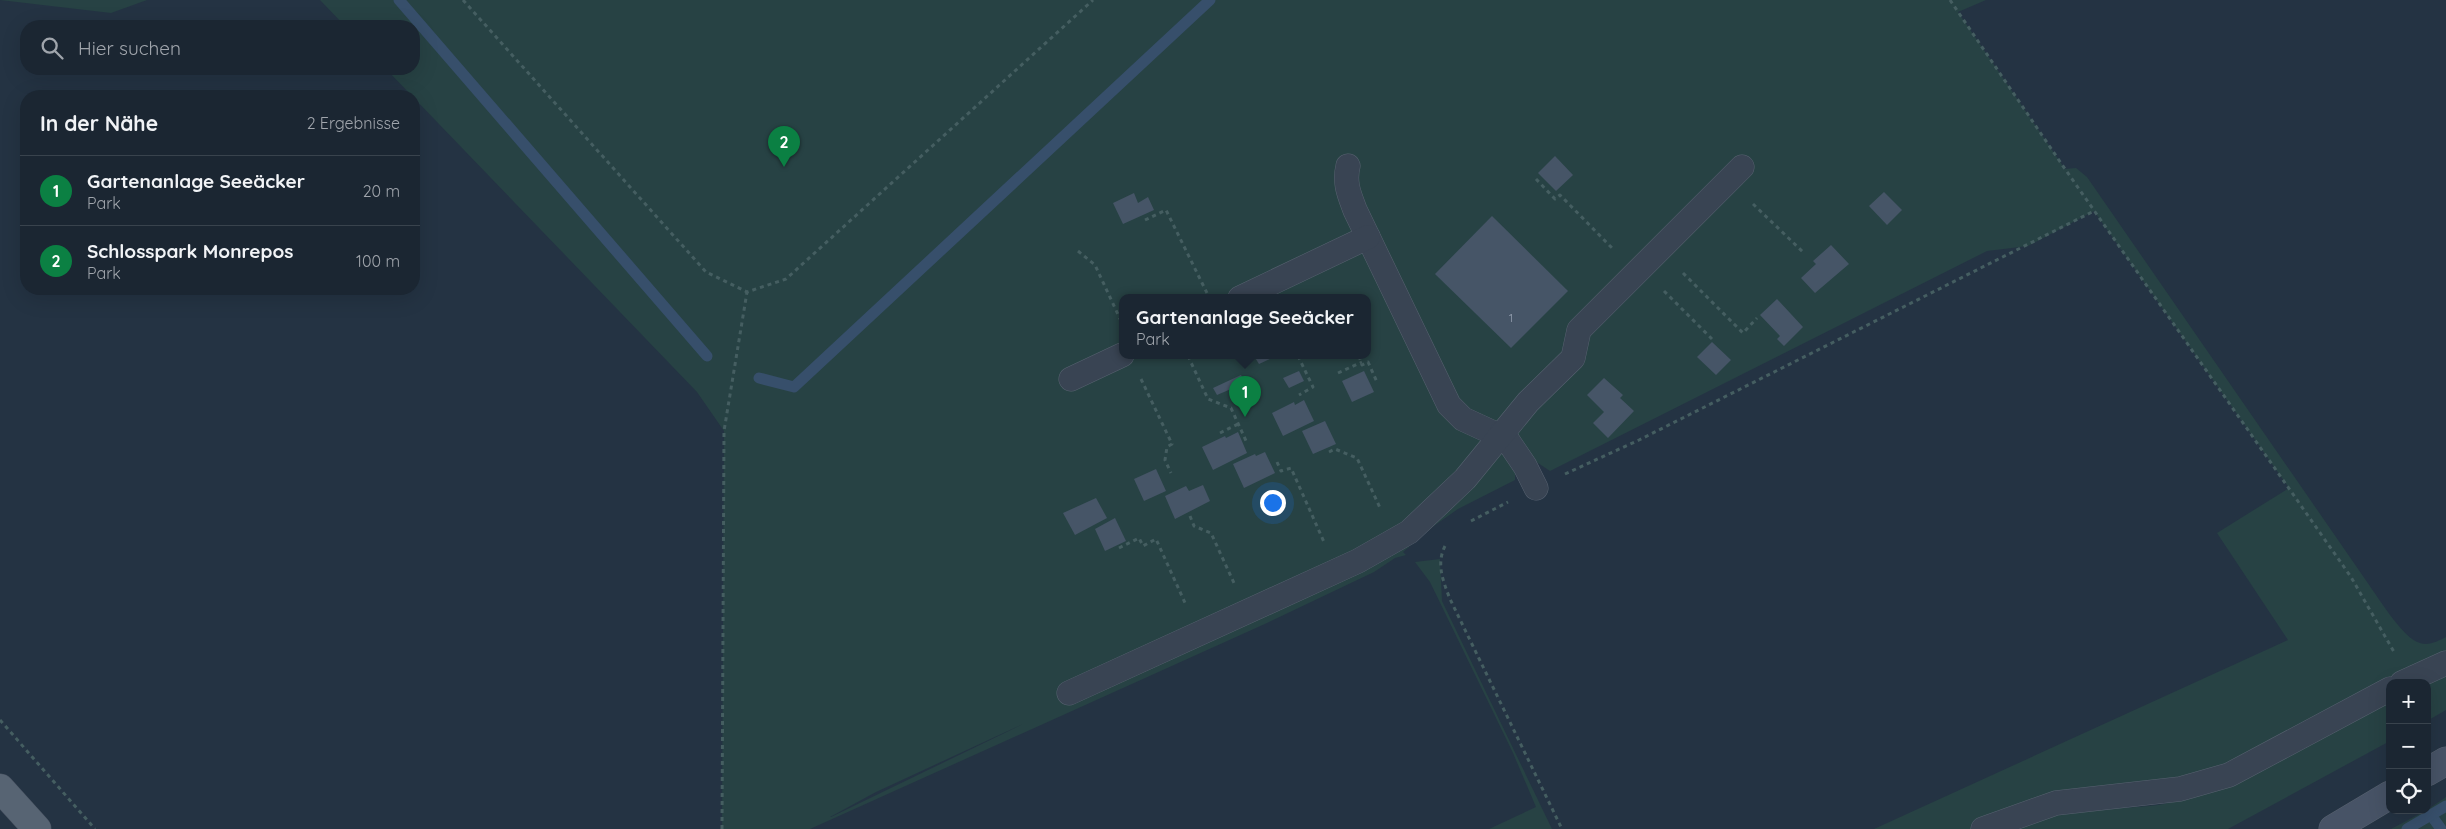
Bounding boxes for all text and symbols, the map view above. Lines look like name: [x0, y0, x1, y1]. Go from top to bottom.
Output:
search box: [20, 20, 420, 75]
icon: search: [38, 34, 66, 62]
text: Hier suchen: [78, 36, 181, 60]
text: In der Nähe: [40, 110, 158, 136]
text: 2 Ergebnisse: [307, 113, 400, 133]
pin: 2: [768, 126, 800, 167]
text: Gartenanlage Seeäcker: [87, 169, 305, 193]
text: 1: [53, 181, 59, 201]
text: 20 m: [363, 181, 400, 201]
text: Park: [87, 193, 121, 213]
text: Schlosspark Monrepos: [87, 239, 293, 263]
text: 2: [51, 251, 61, 271]
text: 100 m: [356, 251, 400, 271]
text: Park: [87, 263, 121, 283]
popup: [1119, 294, 1371, 359]
text: Gartenanlage Seeäcker: [1136, 305, 1354, 329]
house number: 1: [1509, 311, 1513, 325]
text: Park: [1136, 329, 1170, 349]
pin: 1: [1229, 376, 1261, 417]
your location: [1260, 490, 1286, 516]
map controls: [2386, 679, 2431, 814]
button: +: [2386, 679, 2431, 724]
button: −: [2386, 724, 2431, 769]
button: locate: [2386, 769, 2431, 814]

